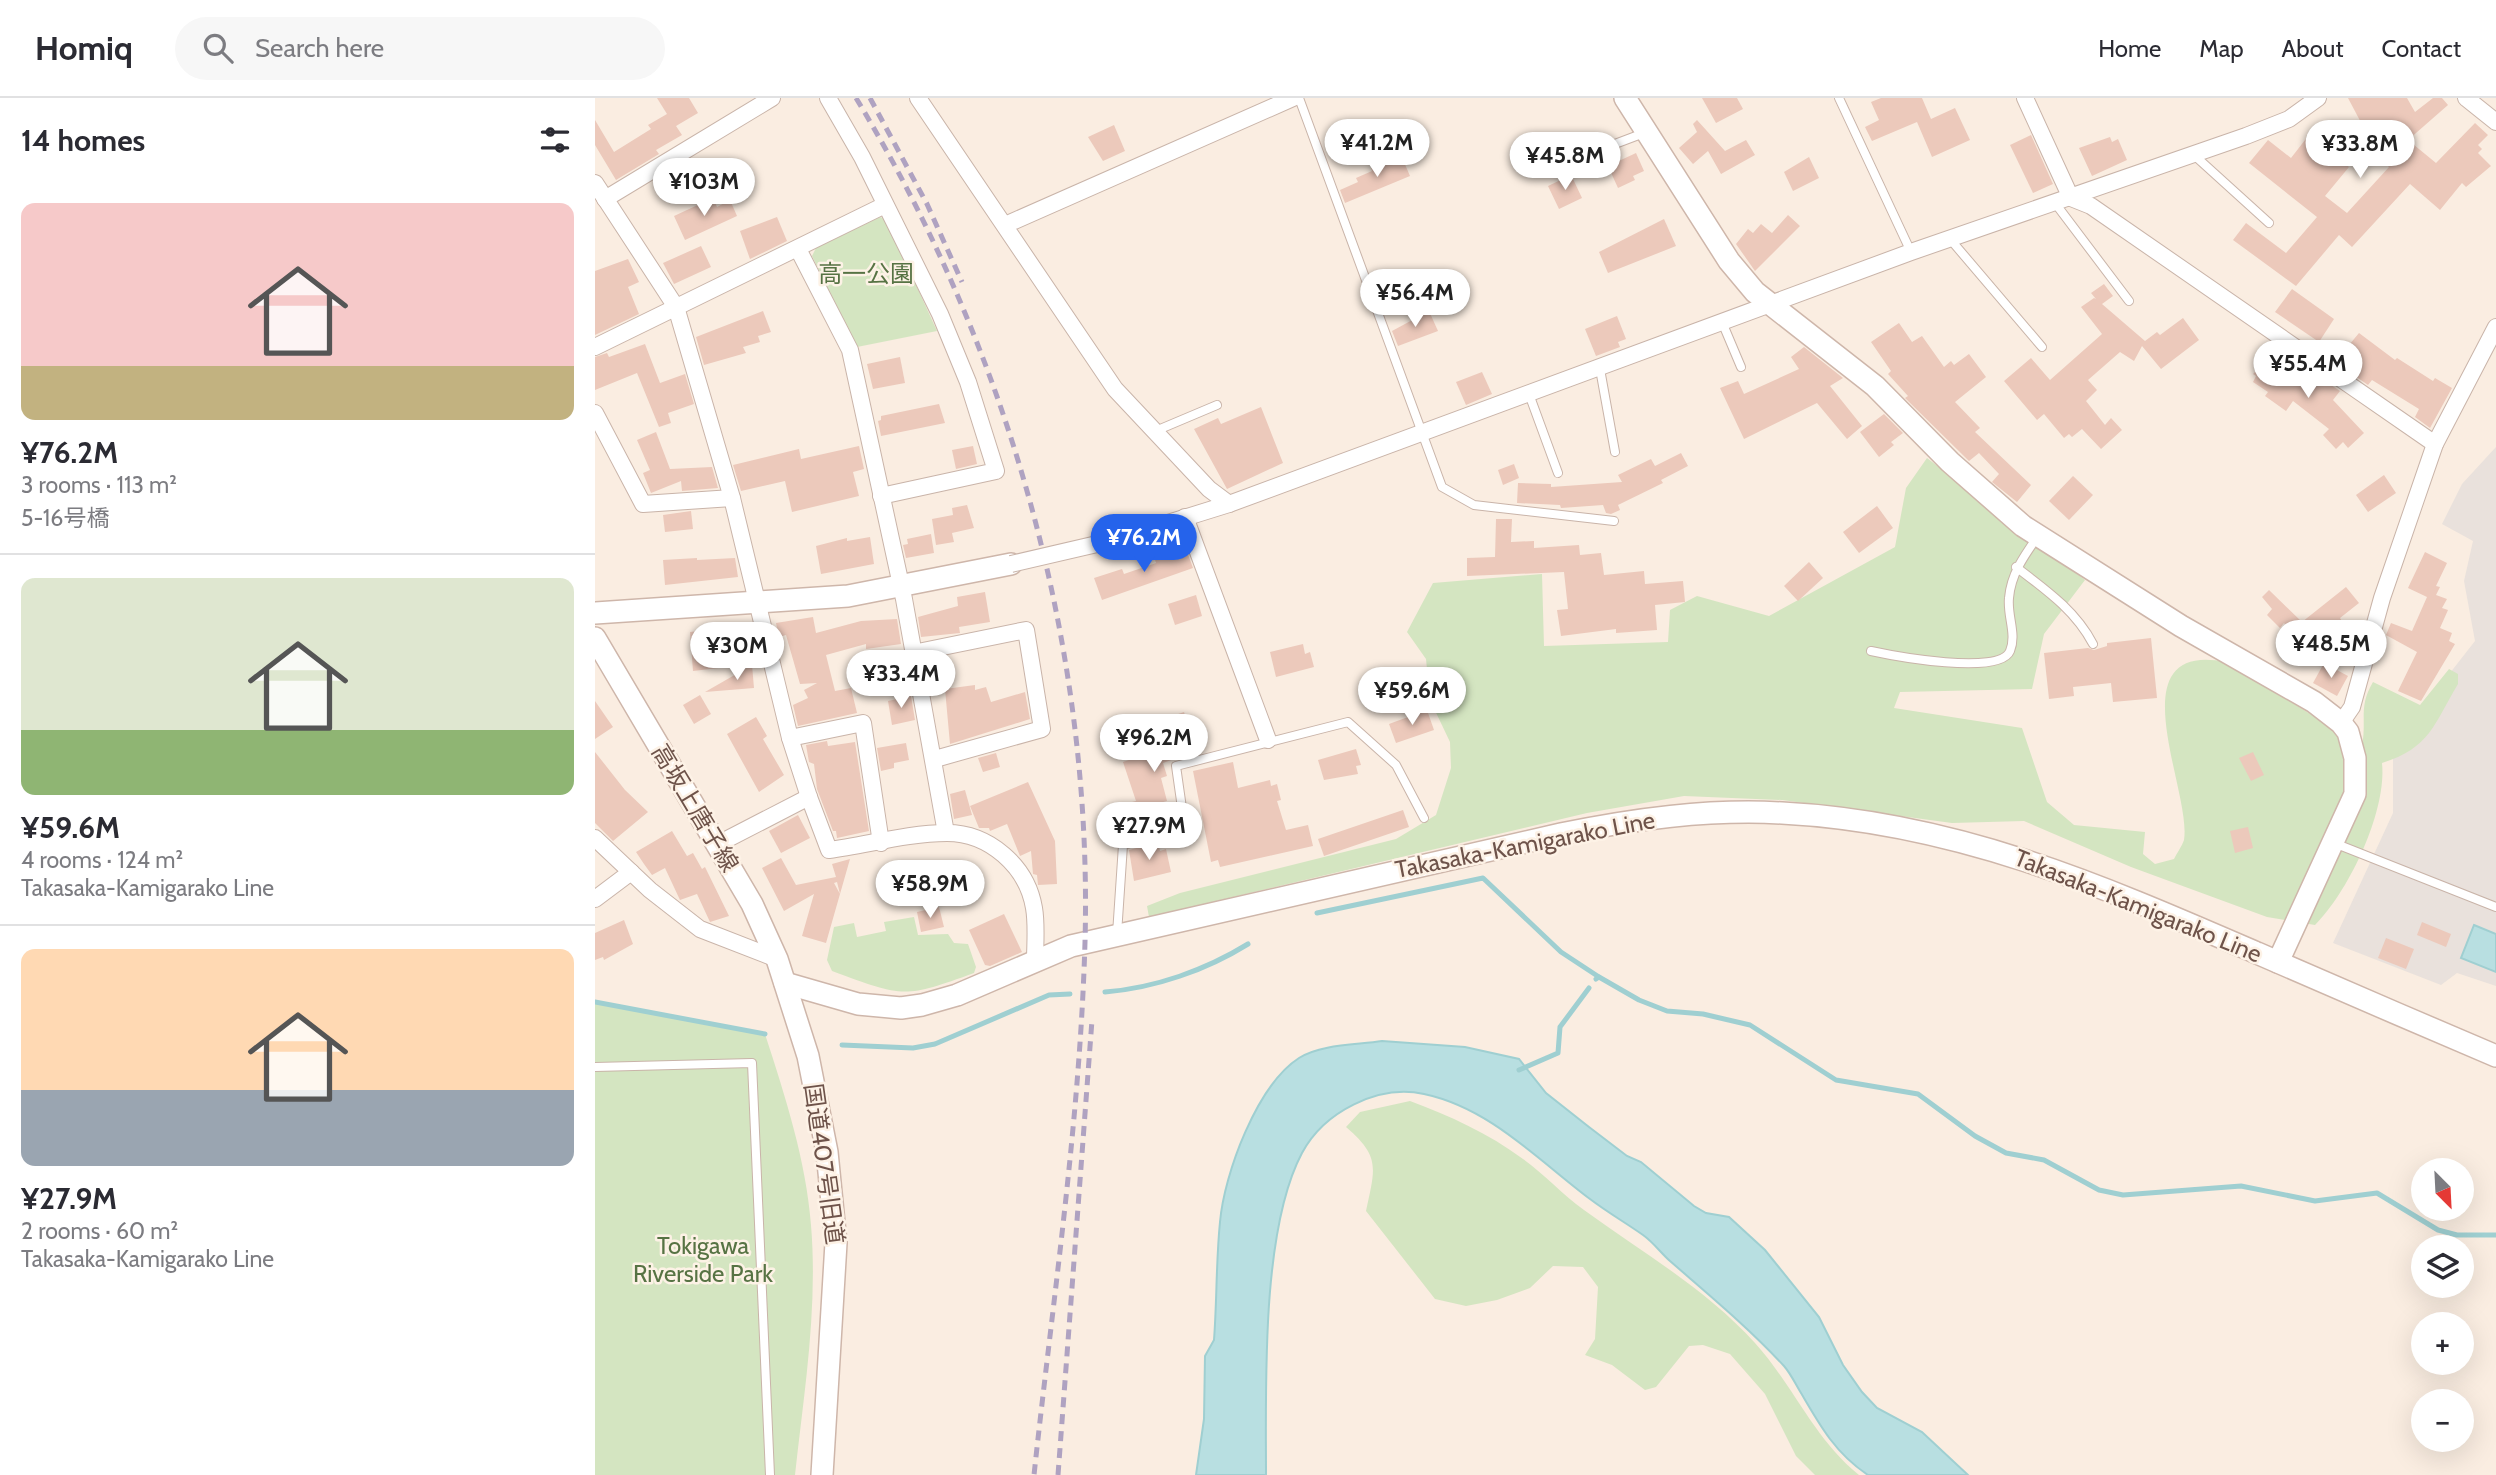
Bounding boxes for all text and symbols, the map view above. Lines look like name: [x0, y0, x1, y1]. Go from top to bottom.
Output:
search box: [175, 17, 665, 80]
text: Homiq: [35, 28, 133, 68]
icon: search: [199, 29, 237, 67]
text: Search here: [255, 32, 384, 64]
text: Home: [2098, 34, 2161, 63]
text: Map: [2199, 34, 2244, 63]
text: About: [2282, 34, 2344, 63]
text: Contact: [2382, 34, 2461, 63]
pin: ¥41.2M: [1320, 120, 1434, 179]
pin: ¥33.8M: [2303, 120, 2417, 180]
icon: filters: [536, 121, 574, 159]
text: 14 homes: [21, 122, 145, 159]
text: ¥41.2M: [1341, 128, 1413, 156]
text: ¥33.8M: [2322, 129, 2398, 157]
pin: ¥45.8M: [1508, 132, 1622, 192]
text: ¥45.8M: [1526, 141, 1604, 169]
pin: ¥103M: [655, 158, 753, 218]
text: ¥103M: [669, 167, 739, 195]
icon: home: [235, 248, 361, 374]
park label: 高一公園: [818, 259, 914, 288]
pin: ¥56.4M: [1358, 270, 1472, 329]
text: ¥56.4M: [1376, 278, 1454, 306]
pin: ¥55.4M: [2251, 341, 2365, 400]
text: ¥55.4M: [2269, 349, 2347, 377]
text: ¥76.2M: [21, 434, 118, 471]
text: 3 rooms · 113 m²: [21, 471, 177, 499]
text: 5-16号橋: [21, 504, 109, 532]
pin: ¥76.2M: [1087, 514, 1201, 574]
text: ¥76.2M: [1107, 523, 1181, 551]
pin: ¥48.5M: [2274, 620, 2388, 680]
pin: ¥30M: [696, 622, 778, 682]
icon: home: [235, 623, 361, 749]
text: ¥48.5M: [2292, 629, 2370, 657]
text: ¥30M: [706, 631, 768, 659]
pin: ¥33.4M: [844, 650, 958, 710]
text: ¥33.4M: [862, 659, 940, 687]
pin: ¥59.6M: [1355, 668, 1469, 727]
text: ¥59.6M: [1374, 676, 1450, 704]
pin: ¥96.2M: [1097, 714, 1211, 774]
text: ¥96.2M: [1116, 723, 1192, 751]
street label: 高坂上唐子線: [646, 739, 745, 877]
pin: ¥27.9M: [1092, 802, 1206, 862]
street label: Takasaka-Kamigarako Line: [1393, 805, 1657, 884]
text: ¥59.6M: [21, 809, 120, 846]
text: ¥27.9M: [1112, 811, 1186, 839]
street label: Takasaka-Kamigarako Line: [2010, 843, 2266, 968]
text: 4 rooms · 124 m²: [21, 846, 183, 874]
pin: ¥58.9M: [873, 860, 987, 920]
text: ¥58.9M: [892, 869, 968, 897]
text: Takasaka-Kamigarako Line: [21, 874, 274, 902]
icon: home: [235, 994, 361, 1120]
street label: 国道407号旧道: [799, 1081, 850, 1246]
north arrow: [2411, 1158, 2475, 1222]
map controls: [2411, 1158, 2474, 1452]
text: ¥27.9M: [21, 1180, 117, 1217]
text: 2 rooms · 60 m²: [21, 1217, 178, 1245]
park label: Tokigawa Riverside Park: [633, 1231, 773, 1288]
button: layers: [2411, 1235, 2474, 1298]
text: Takasaka-Kamigarako Line: [21, 1245, 274, 1273]
button: +: [2411, 1312, 2474, 1375]
button: −: [2411, 1389, 2474, 1452]

